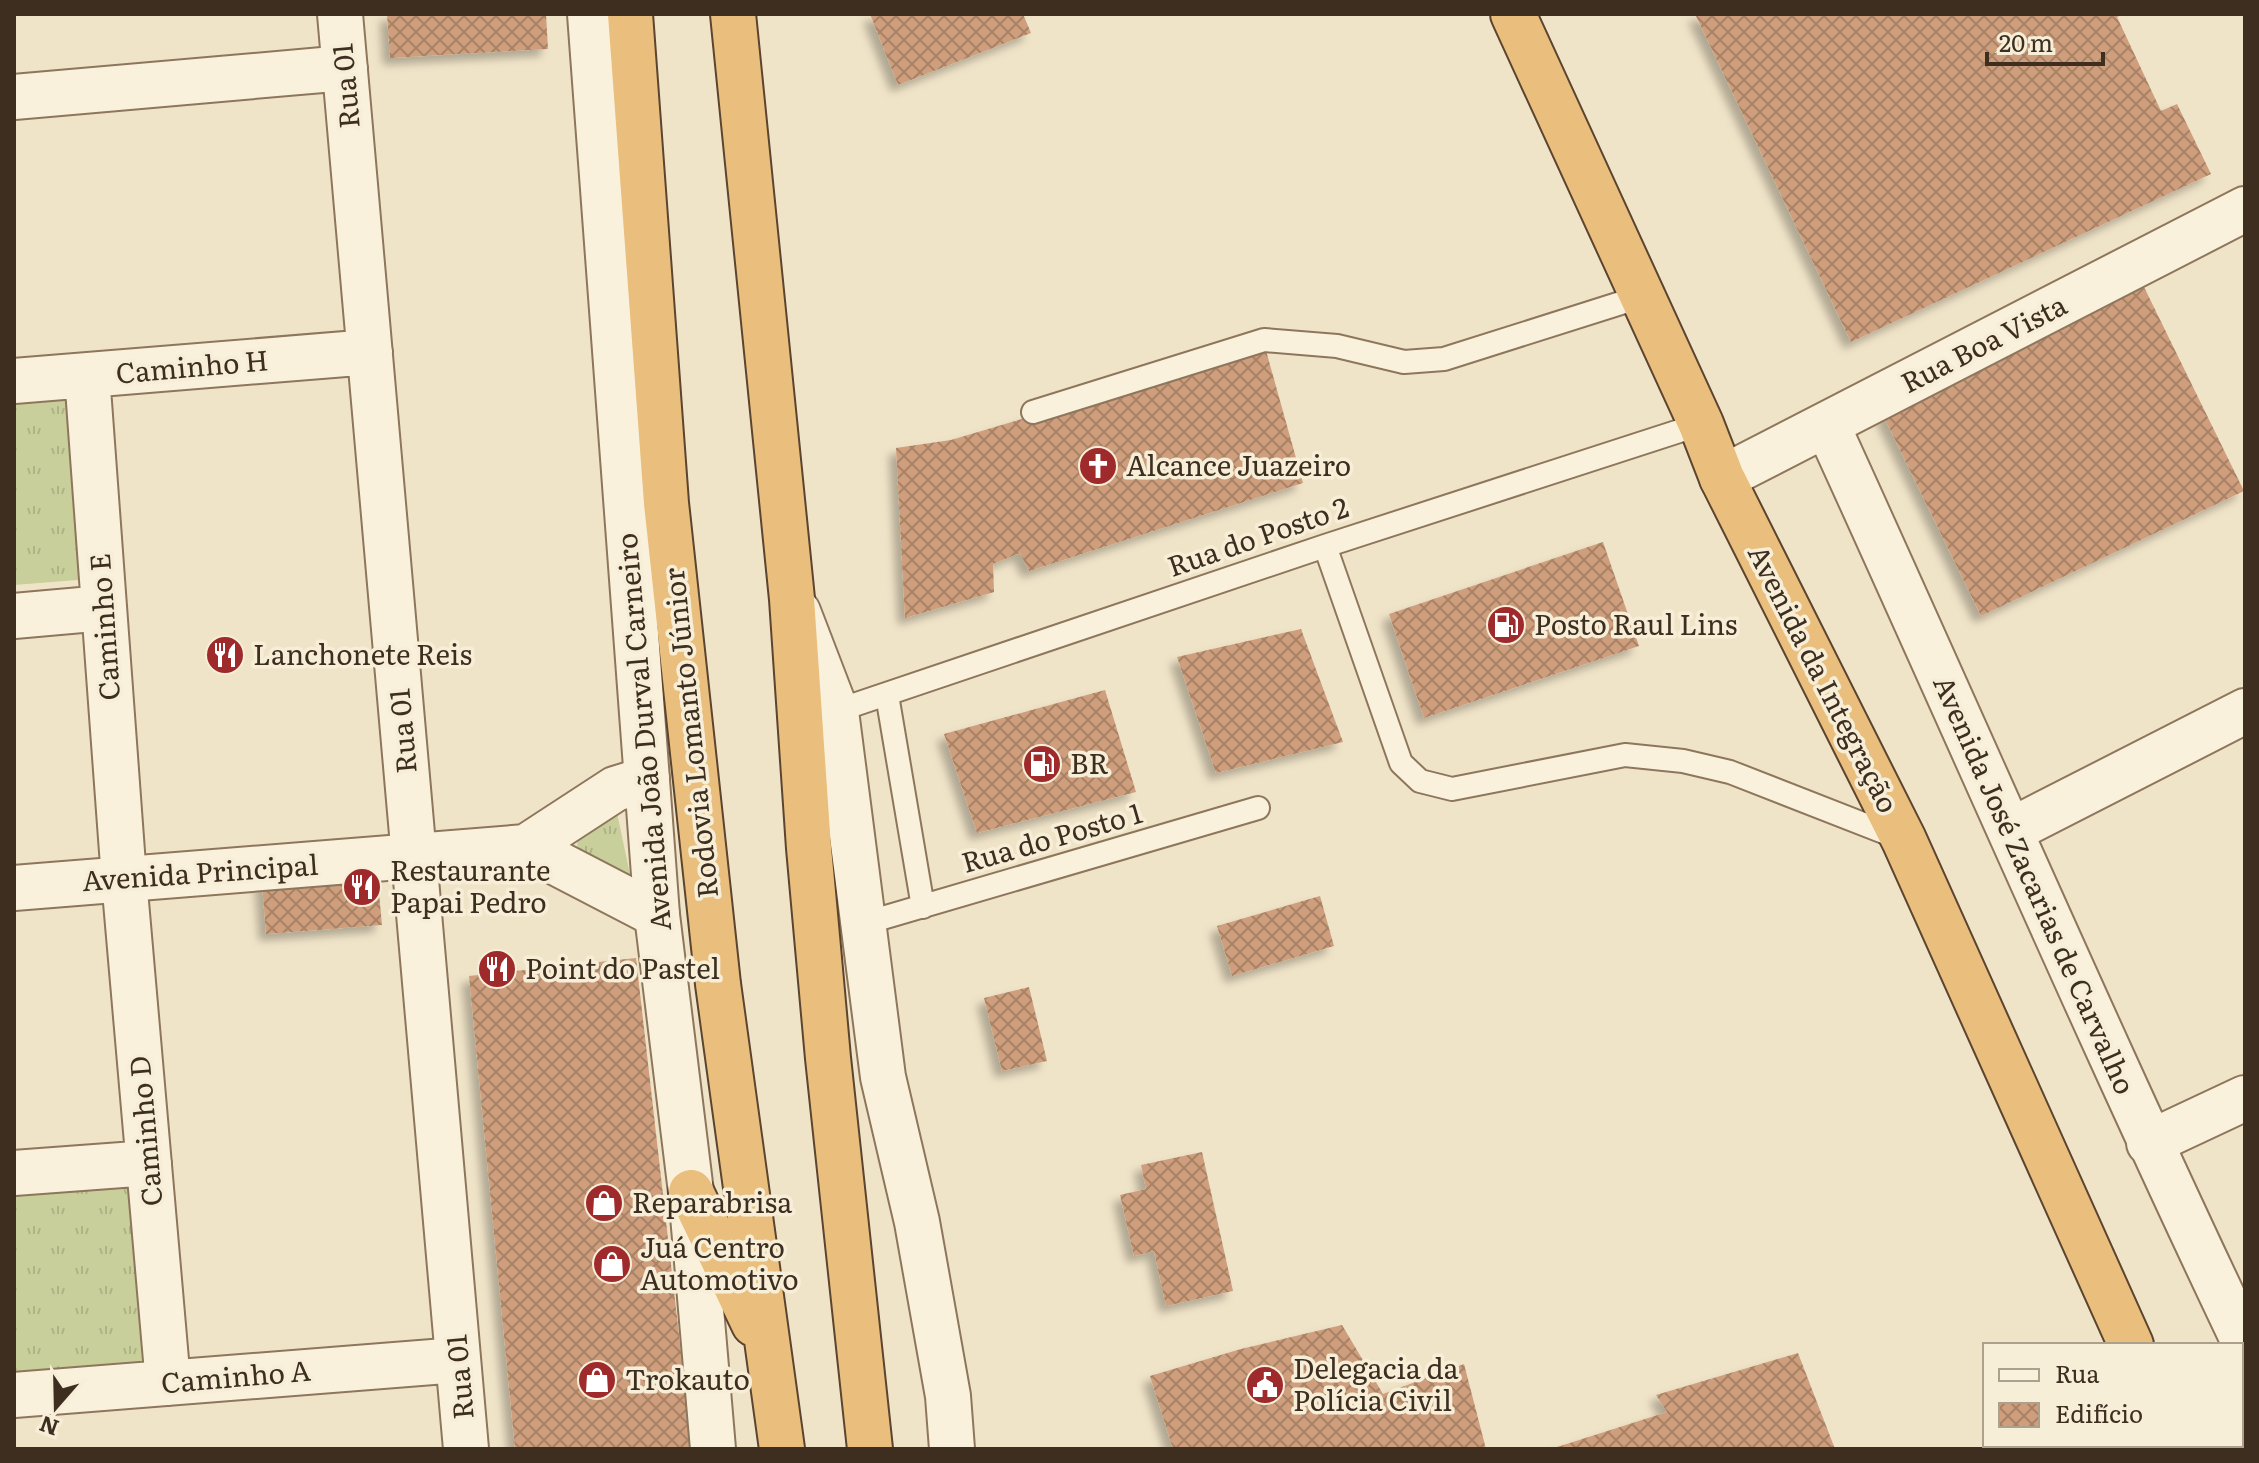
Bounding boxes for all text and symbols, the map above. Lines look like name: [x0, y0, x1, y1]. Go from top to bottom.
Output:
scale bar: [1987, 16, 2103, 66]
text: 20 m: [1999, 24, 2053, 59]
street label: Rua 01: [319, 42, 369, 130]
street label: Rua Boa Vista: [1893, 282, 2073, 402]
street label: Caminho H: [114, 337, 270, 393]
place label: Alcance Juazeiro: [1126, 443, 1351, 485]
church icon: Alcance Juazeiro: [1077, 445, 1119, 487]
street label: Rua do Posto 2: [1161, 484, 1354, 586]
street label: Avenida João Durval Carneiro: [604, 531, 680, 933]
street label: Avenida da Integração: [1739, 537, 1911, 819]
street label: Caminho E: [77, 552, 129, 702]
street label: Rodovia Lomanto Júnior: [651, 565, 727, 900]
place label: Posto Raul Lins: [1534, 602, 1737, 644]
fuel station icon: Posto Raul Lins: [1485, 604, 1527, 646]
place label: Lanchonete Reis: [253, 632, 472, 674]
restaurant icon: Lanchonete Reis: [204, 634, 246, 676]
street label: Avenida José Zacarias de Carvalho: [1924, 668, 2147, 1100]
street label: Rua 01: [376, 687, 426, 775]
place label: BR: [1070, 741, 1109, 783]
fuel station icon: BR: [1021, 743, 1063, 785]
street label: Rua do Posto 1: [956, 790, 1147, 882]
street label: Avenida Principal: [80, 842, 319, 900]
place label: Restaurante Papai Pedro: [390, 848, 551, 922]
restaurant icon: Restaurante Papai Pedro: [341, 866, 383, 908]
place label: Point do Pastel: [525, 946, 720, 988]
restaurant icon: Point do Pastel: [476, 948, 518, 990]
street label: Caminho D: [117, 1054, 172, 1208]
place label: Reparabrisa: [632, 1180, 792, 1222]
shop icon: Reparabrisa: [583, 1182, 625, 1224]
place label: Juá Centro Automotivo: [640, 1225, 799, 1299]
shop icon: Juá Centro Automotivo: [591, 1243, 633, 1285]
street label: Rua 01: [433, 1333, 483, 1421]
legend: [1983, 1343, 2243, 1447]
place label: Delegacia da Polícia Civil: [1293, 1346, 1459, 1420]
street label: Caminho A: [159, 1348, 313, 1402]
text: Rua: [2055, 1355, 2100, 1390]
place label: Trokauto: [625, 1357, 750, 1399]
shop icon: Trokauto: [576, 1359, 618, 1401]
public building icon: Delegacia da Polícia Civil: [1244, 1364, 1286, 1406]
north arrow: [16, 1367, 96, 1447]
text: Edifício: [2055, 1395, 2143, 1430]
text: N: [34, 1409, 63, 1446]

